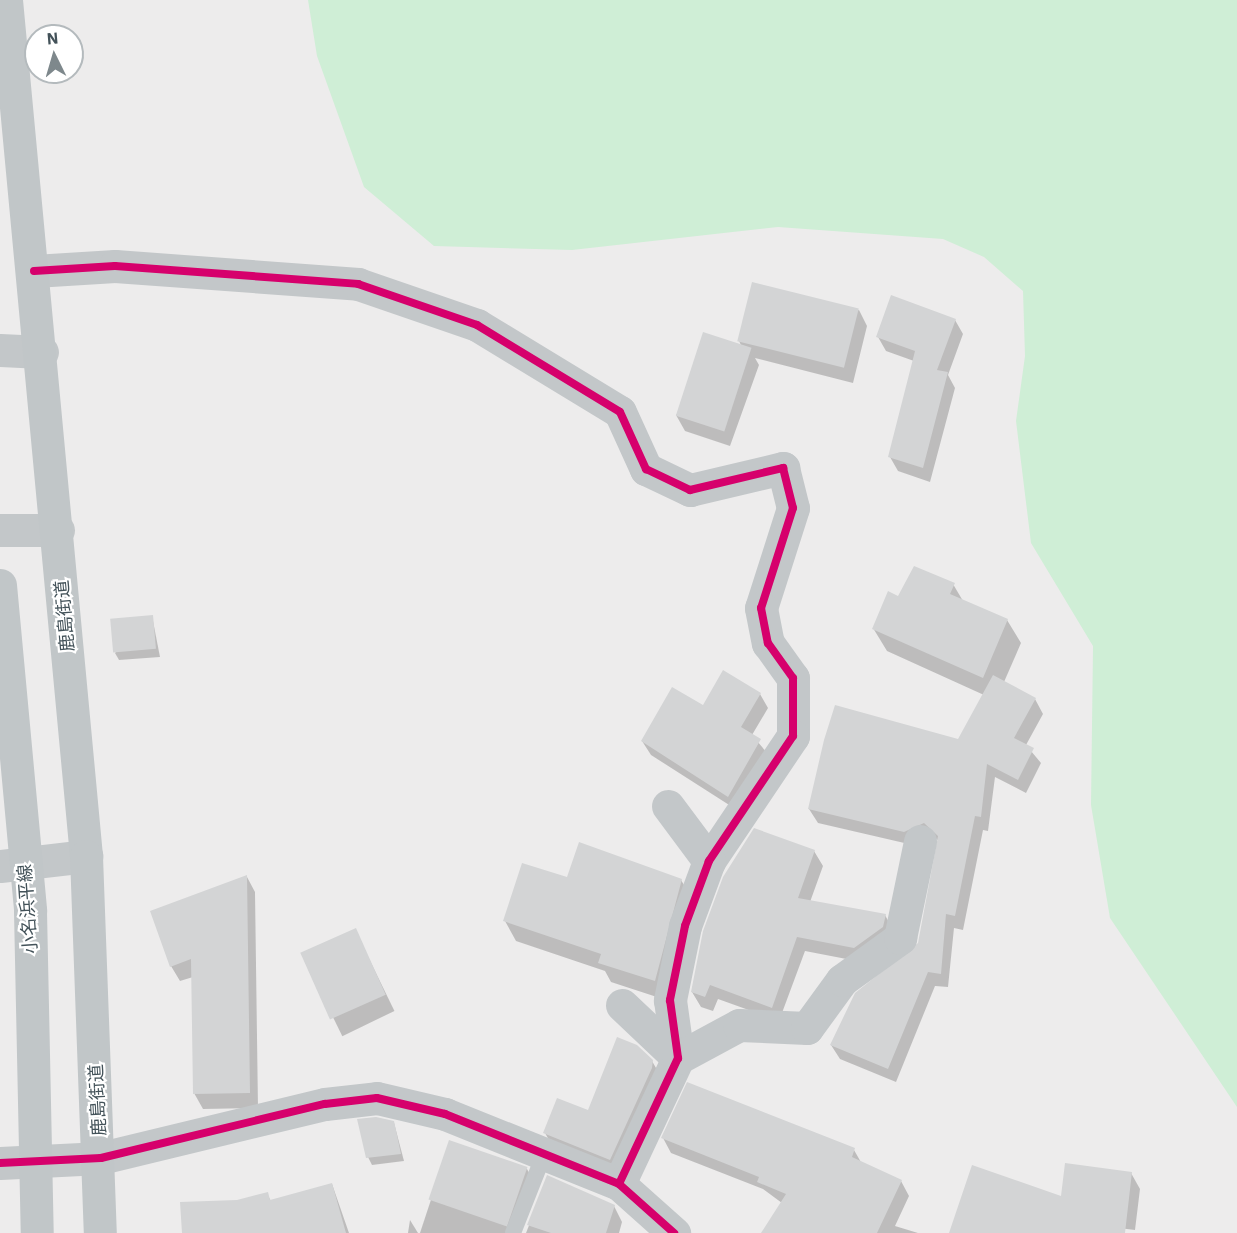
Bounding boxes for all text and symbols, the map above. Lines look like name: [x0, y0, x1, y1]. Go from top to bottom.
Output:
north arrow: [24, 24, 84, 84]
text: N: [46, 28, 59, 49]
street label: 鹿島街道: [51, 579, 79, 653]
street label: 小名浜平線: [14, 863, 42, 955]
street label: 鹿島街道: [85, 1063, 111, 1137]

